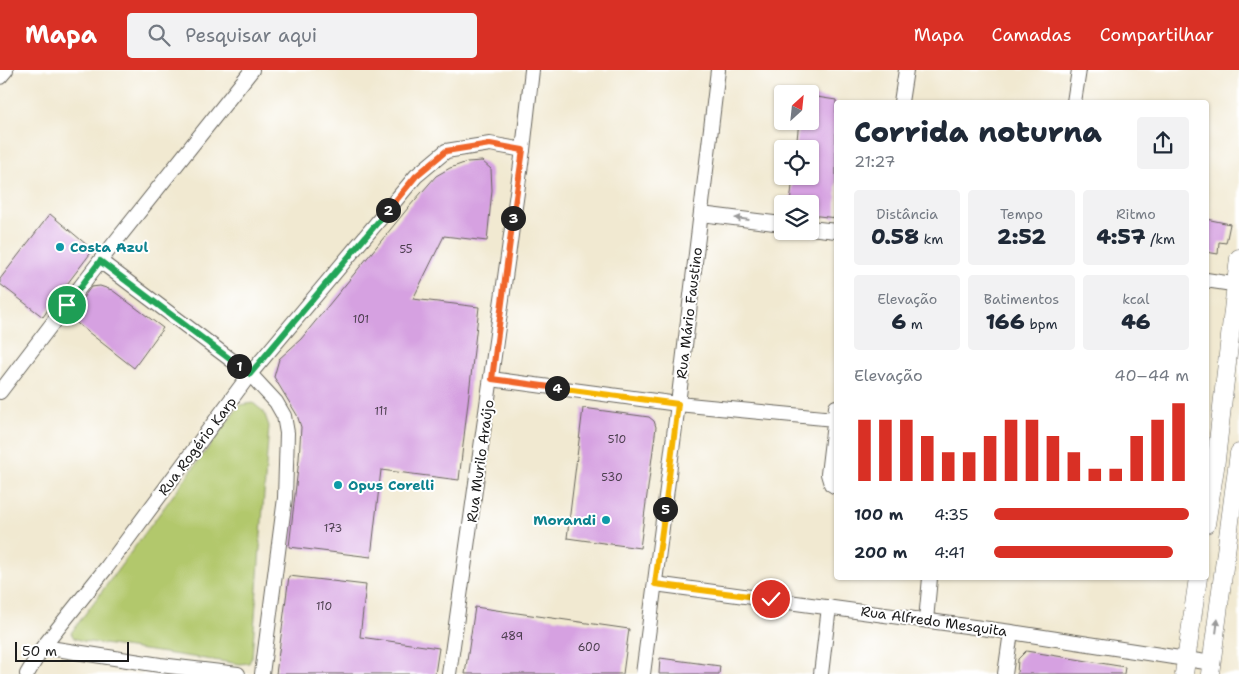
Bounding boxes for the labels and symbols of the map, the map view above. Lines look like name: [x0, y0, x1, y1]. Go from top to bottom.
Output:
north arrow: [774, 85, 819, 130]
pin: 2: [376, 198, 400, 222]
pin: 3: [500, 206, 526, 230]
one-way arrow: [733, 215, 749, 223]
place label: Costa Azul: [70, 238, 148, 256]
marker: Costa Azul: [54, 241, 66, 253]
house number: 55: [399, 242, 413, 257]
street label: Rua Mário Faustino: [672, 246, 706, 380]
pin: [46, 284, 88, 326]
house number: 101: [353, 312, 369, 327]
pin: 1: [226, 354, 252, 378]
pin: 4: [544, 376, 570, 400]
street label: Rua Rogério Karp: [154, 393, 240, 499]
street label: Rua Murilo Araújo: [462, 398, 498, 524]
house number: 111: [374, 404, 388, 419]
house number: 510: [608, 432, 626, 447]
house number: 530: [601, 470, 623, 485]
place label: Opus Corelli: [348, 476, 434, 494]
marker: Opus Corelli: [332, 479, 344, 491]
pin: 5: [652, 496, 678, 522]
place label: Morandi: [533, 511, 596, 529]
marker: Morandi: [600, 514, 612, 526]
house number: 173: [324, 521, 342, 536]
pin: [750, 578, 792, 620]
house number: 110: [316, 599, 332, 614]
street label: Rua Alfredo Mesquita: [860, 602, 1009, 640]
one-way arrow: [1213, 617, 1221, 633]
house number: 489: [501, 629, 523, 644]
scale bar: [15, 639, 129, 662]
house number: 600: [578, 640, 600, 655]

